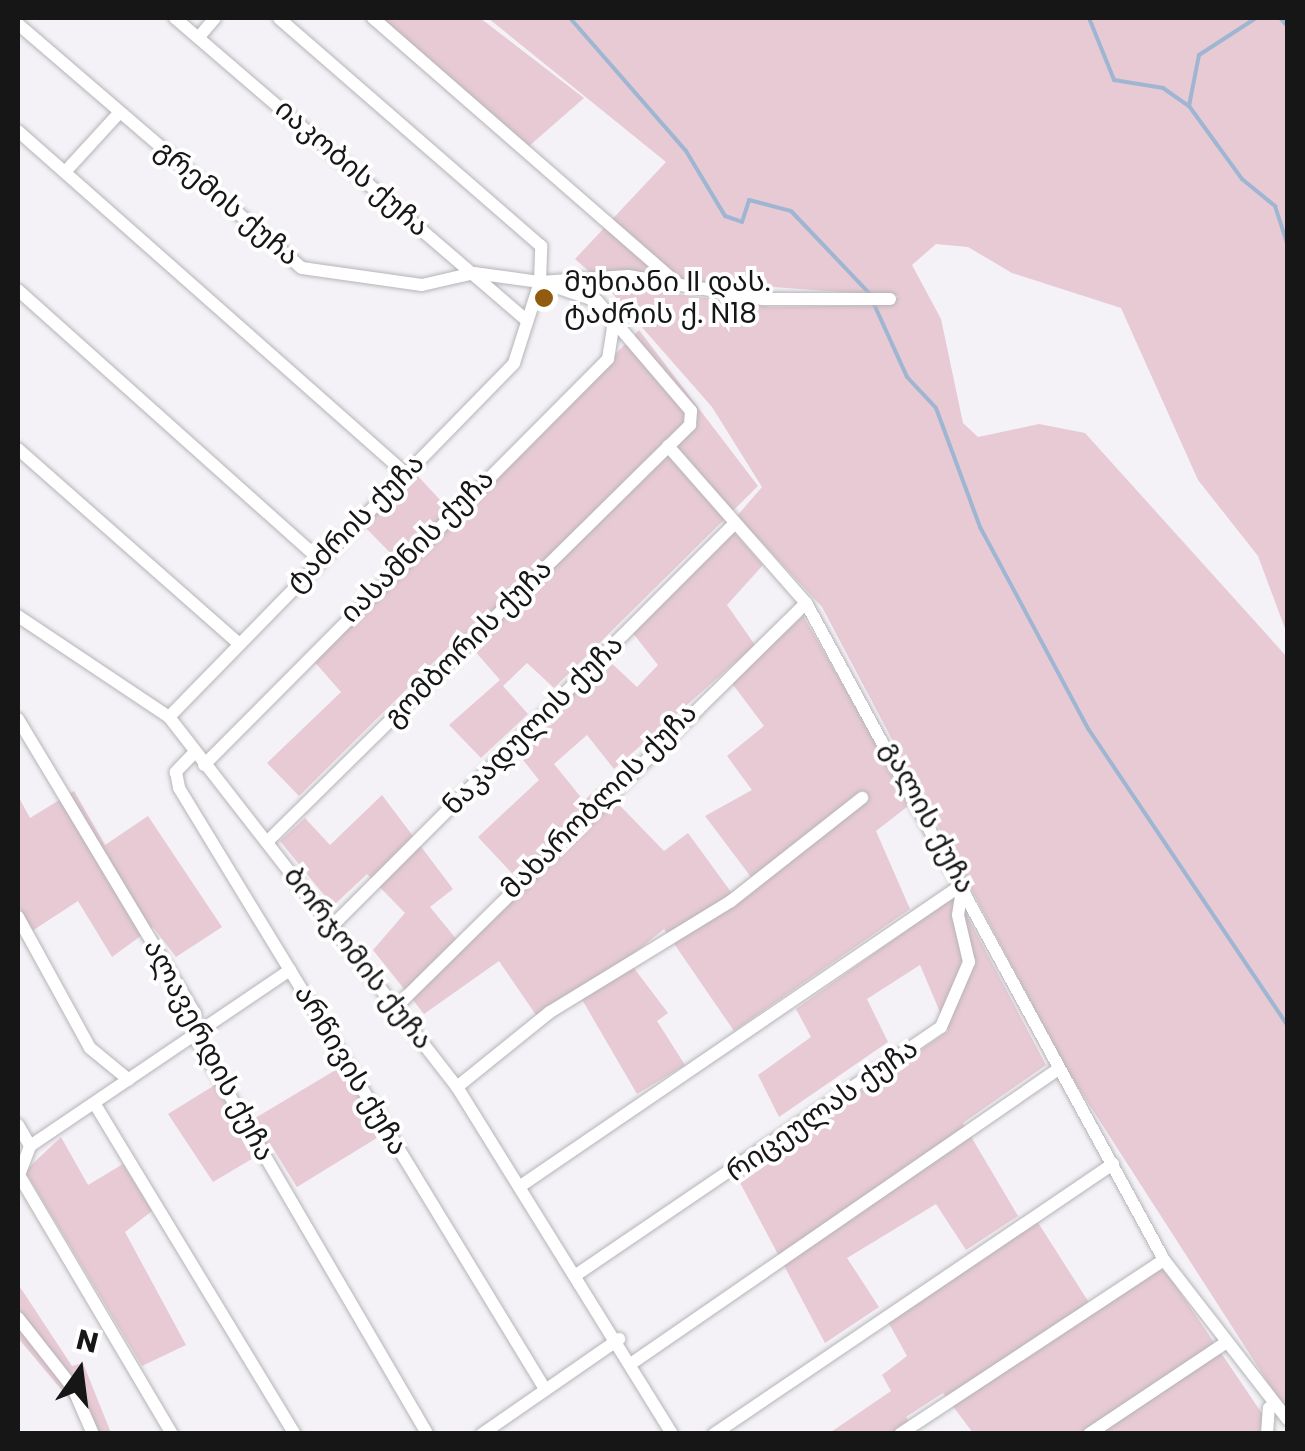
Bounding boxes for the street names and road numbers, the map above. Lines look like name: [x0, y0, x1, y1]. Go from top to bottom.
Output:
street label: იაკობის ქუჩა: [268, 92, 436, 244]
street label: გრემის ქუჩა: [148, 133, 306, 273]
street label: ტაძრის ქუჩა: [279, 447, 431, 599]
street label: იასამნის ქუჩა: [333, 462, 501, 630]
street label: გომბორის ქუჩა: [377, 552, 559, 734]
street label: ნაკადულის ქუჩა: [436, 628, 630, 822]
street label: მახარობლის ქუჩა: [494, 696, 704, 906]
street label: გალის ქუჩა: [874, 735, 982, 899]
street label: ბორჯომის ქუჩა: [276, 860, 440, 1056]
street label: ალავერდის ქუჩა: [136, 933, 282, 1167]
street label: არწივის ქუჩა: [287, 979, 415, 1161]
street label: რიცეულას ქუჩა: [720, 1031, 924, 1189]

